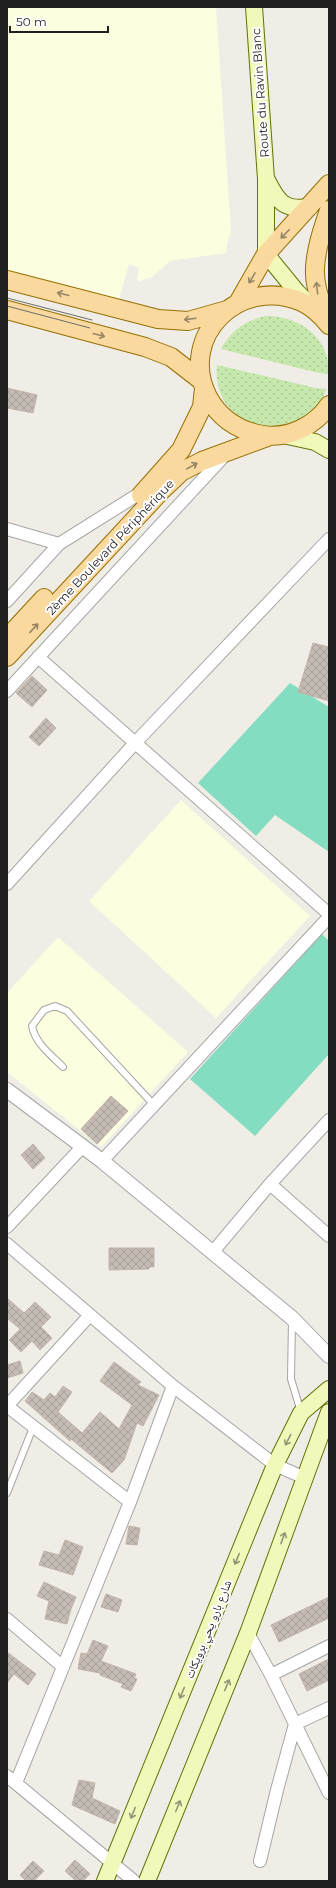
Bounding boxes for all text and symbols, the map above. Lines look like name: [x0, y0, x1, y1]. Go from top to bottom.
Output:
scale bar: [10, 8, 108, 34]
text: 50 m: [16, 14, 47, 29]
street label: Route du Ravin Blanc: [248, 28, 272, 158]
one-way arrow: [280, 229, 290, 239]
one-way arrow: [248, 272, 256, 284]
one-way arrow: [314, 282, 321, 295]
one-way arrow: [57, 290, 70, 298]
one-way arrow: [184, 316, 197, 323]
one-way arrow: [92, 332, 105, 339]
one-way arrow: [185, 462, 197, 470]
street label: 2ème Boulevard Périphérique: [43, 476, 177, 618]
one-way arrow: [29, 623, 38, 633]
one-way arrow: [284, 1434, 291, 1446]
one-way arrow: [280, 1532, 288, 1544]
one-way arrow: [232, 1553, 240, 1565]
street label: شارع بارو يحي برويكات: [181, 1577, 237, 1682]
one-way arrow: [223, 1680, 231, 1692]
one-way arrow: [178, 1686, 186, 1698]
one-way arrow: [174, 1800, 182, 1812]
one-way arrow: [129, 1807, 137, 1819]

